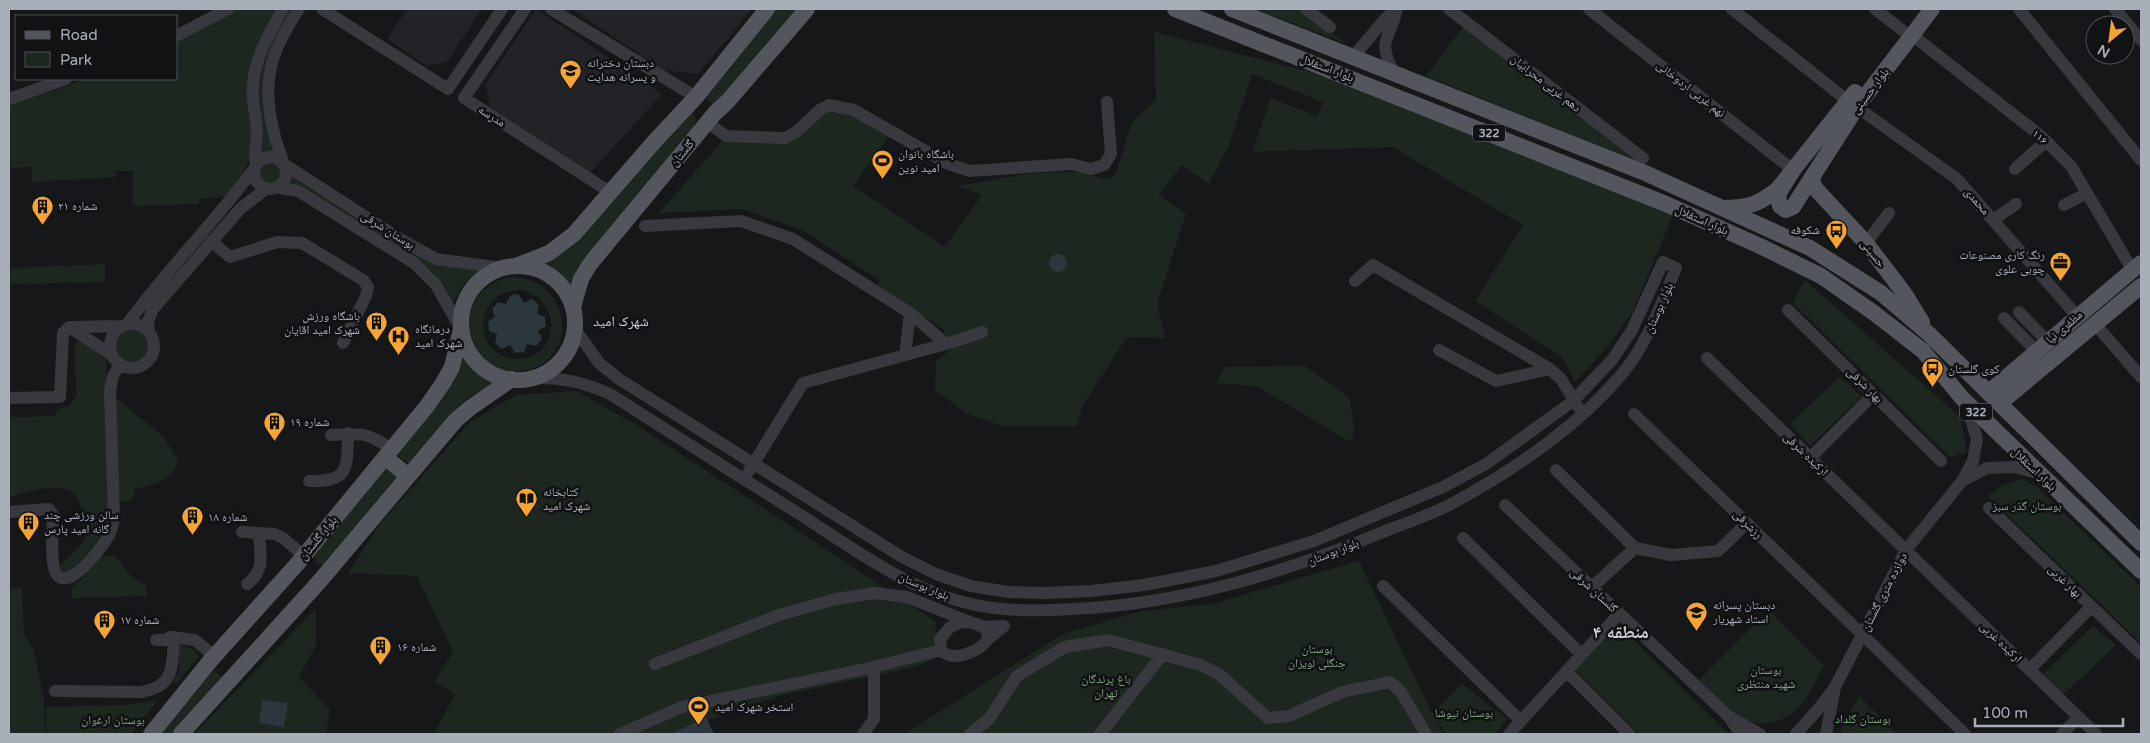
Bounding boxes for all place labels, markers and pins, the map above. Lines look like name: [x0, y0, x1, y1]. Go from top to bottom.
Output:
place label: دبستان دخترانه و پسرانه هدایت: [587, 56, 656, 84]
school or university icon: دبستان دخترانه و پسرانه هدایت: [559, 58, 583, 89]
place label: باشگاه بانوان امید نوین: [898, 147, 954, 175]
sports icon: باشگاه بانوان امید نوین: [870, 149, 894, 180]
building icon: شماره ۲۱: [30, 194, 54, 225]
place label: شماره ۲۱: [58, 199, 97, 213]
bus stop icon: شکوفه: [1824, 218, 1848, 249]
place label: شکوفه: [1791, 223, 1820, 237]
place label: رنگ کاری مصنوعات چوبی علوی: [1959, 248, 2045, 276]
office icon: رنگ کاری مصنوعات چوبی علوی: [2049, 250, 2073, 281]
place label: باشگاه ورزش شهرک امید اقایان: [284, 309, 360, 337]
building icon: باشگاه ورزش شهرک امید اقایان: [364, 311, 388, 342]
place label: درمانگاه شهرک امید: [415, 322, 463, 350]
hospital icon: درمانگاه شهرک امید: [387, 324, 411, 355]
bus stop icon: کوی گلستان: [1920, 357, 1944, 388]
place label: کوی گلستان: [1948, 362, 1999, 376]
building icon: شماره ۱۹: [262, 410, 286, 441]
place label: شماره ۱۹: [290, 415, 329, 429]
place label: کتابخانه شهرک امید: [543, 485, 591, 513]
library icon: کتابخانه شهرک امید: [515, 487, 539, 518]
building icon: شماره ۱۸: [180, 505, 204, 536]
place label: سالن ورزشی چند گانه امید پارس: [44, 508, 119, 536]
building icon: سالن ورزشی چند گانه امید پارس: [16, 510, 40, 541]
place label: شماره ۱۸: [208, 510, 247, 524]
place label: دبستان پسرانه استاد شهريار: [1712, 598, 1775, 626]
school or university icon: دبستان پسرانه استاد شهريار: [1685, 600, 1709, 631]
building icon: شماره ۱۷: [92, 608, 116, 639]
place label: شماره ۱۷: [120, 613, 159, 627]
building icon: شماره ۱۶: [369, 635, 393, 666]
place label: شماره ۱۶: [397, 640, 436, 654]
sports icon: استخر شهرک امید: [687, 695, 711, 726]
place label: استخر شهرک امید: [715, 700, 794, 714]

